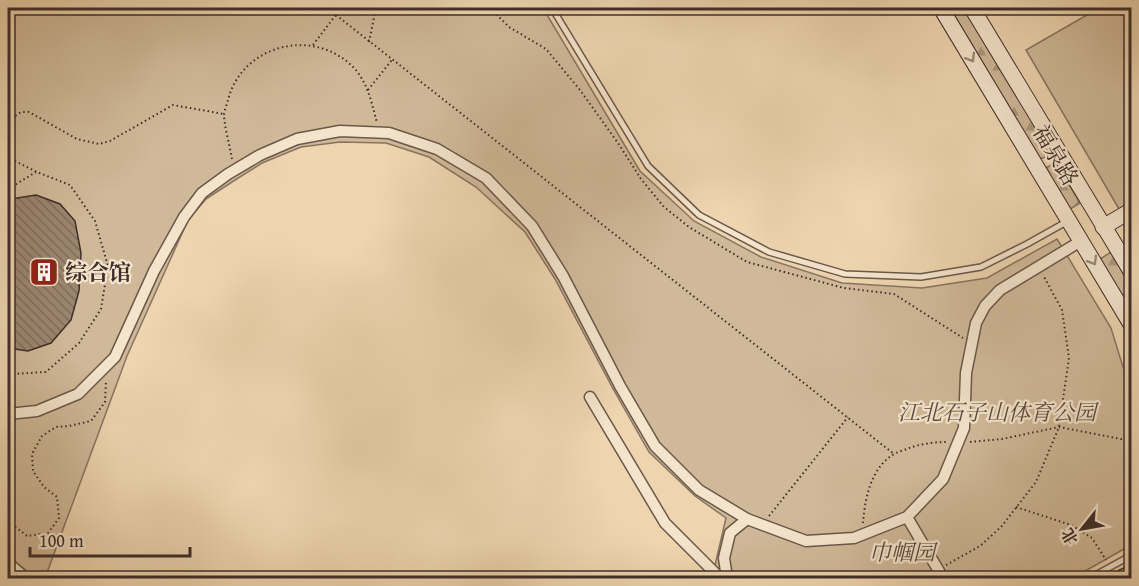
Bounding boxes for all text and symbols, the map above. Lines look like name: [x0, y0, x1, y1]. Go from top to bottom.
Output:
one-way arrow: [964, 52, 975, 62]
street label: 福泉路: [1025, 118, 1087, 192]
one-way arrow: [1086, 255, 1097, 265]
building icon: 综合馆: [28, 256, 60, 288]
place label: 综合馆: [65, 256, 131, 288]
park label: 江北石子山体育公园: [898, 396, 1099, 428]
north arrow: [1052, 499, 1112, 559]
scale bar: [30, 520, 190, 558]
text: 北: [1055, 524, 1084, 550]
text: 100 m: [39, 527, 84, 554]
park label: 巾帼园: [869, 536, 938, 568]

